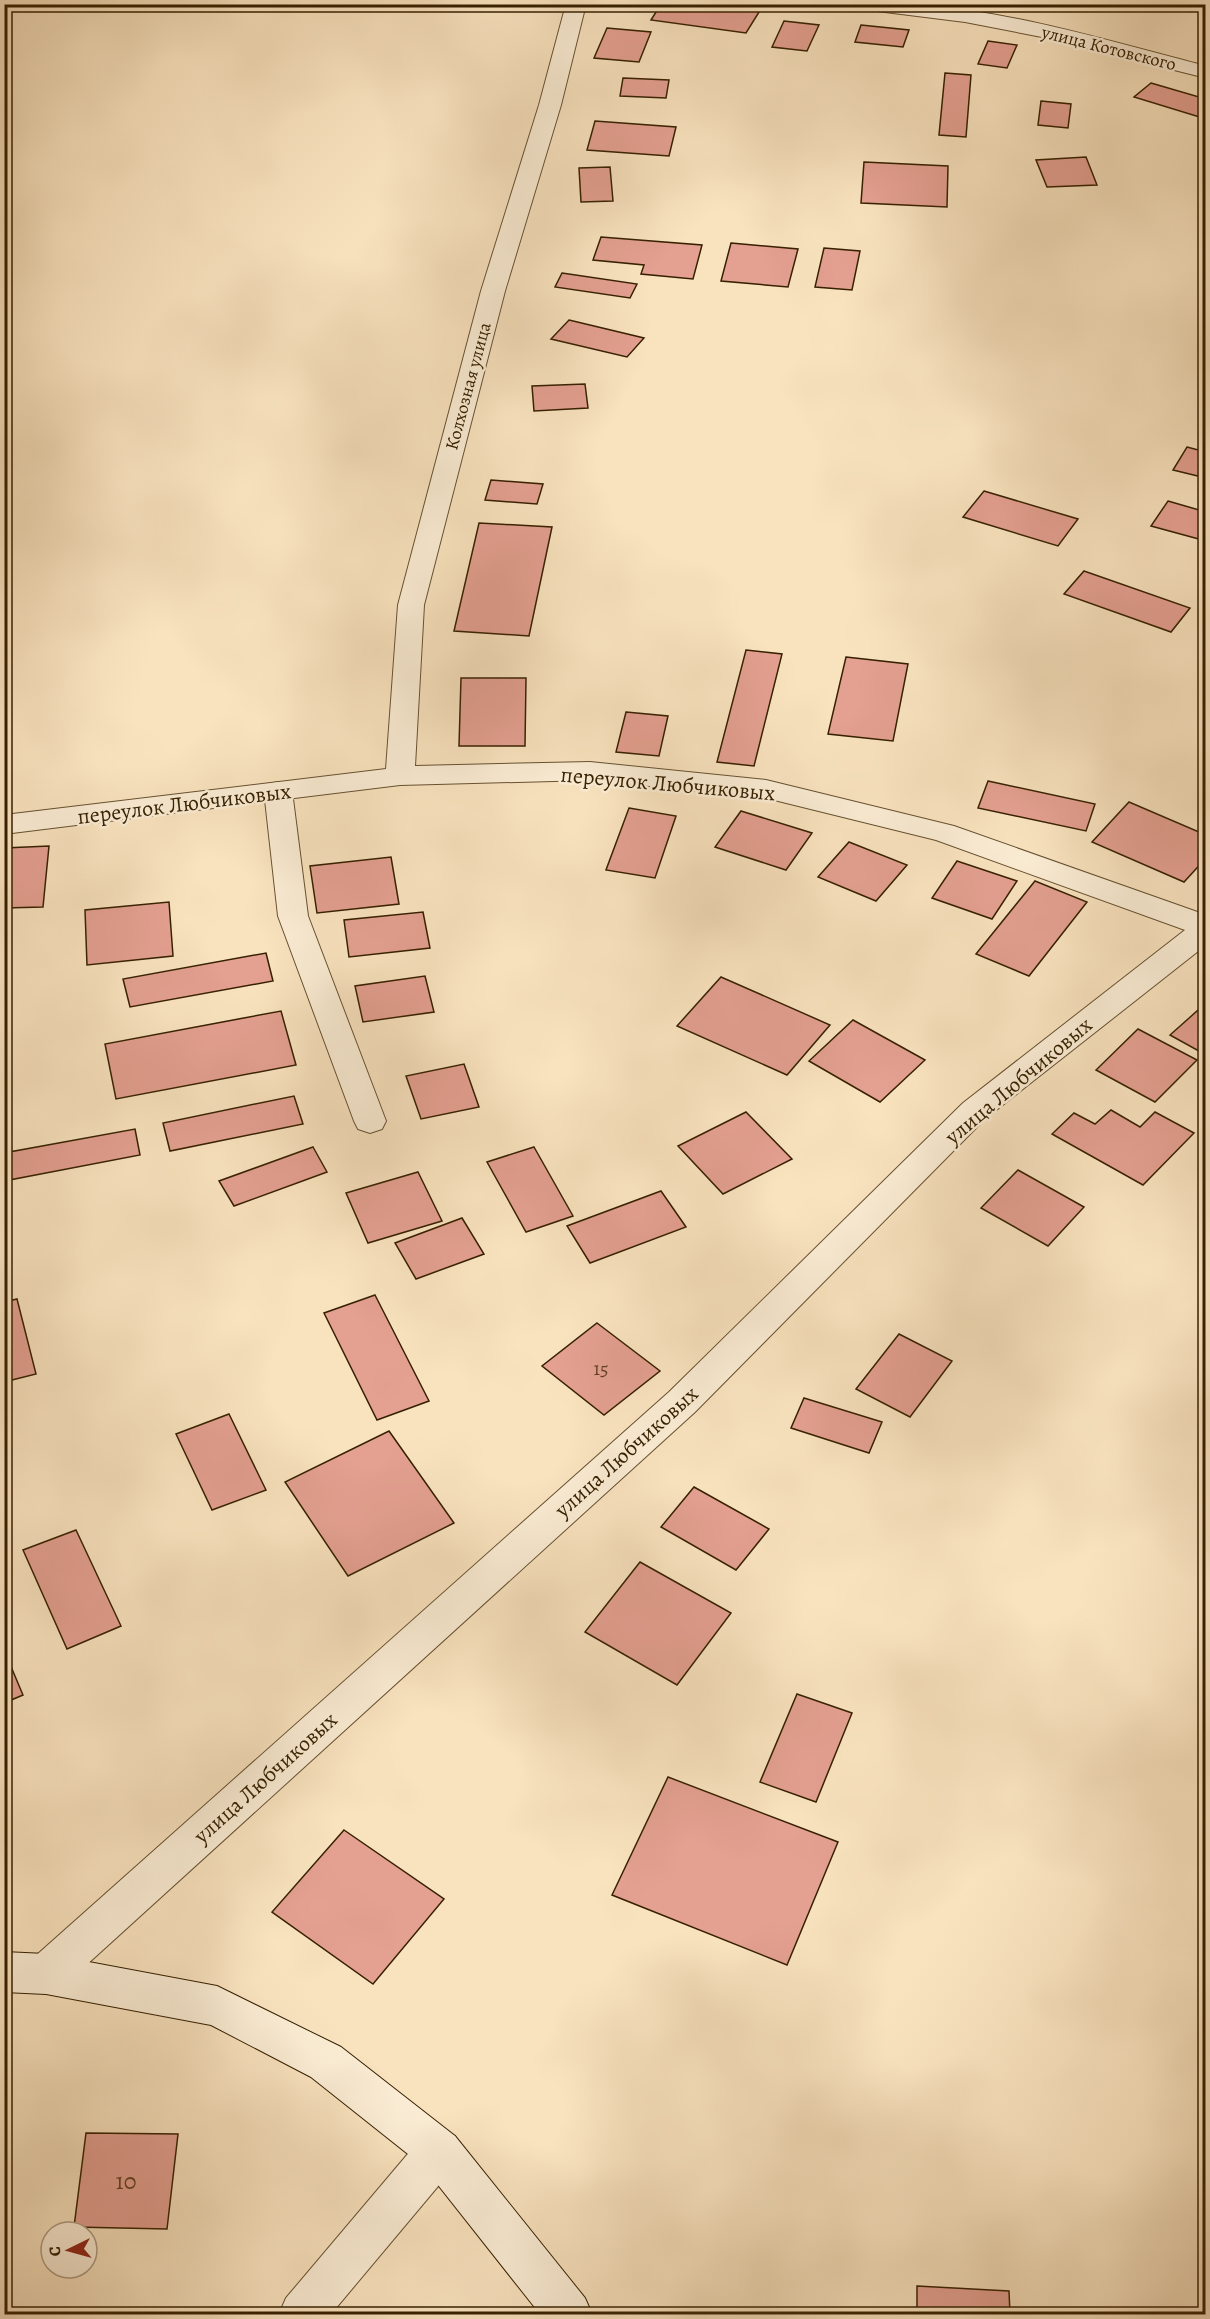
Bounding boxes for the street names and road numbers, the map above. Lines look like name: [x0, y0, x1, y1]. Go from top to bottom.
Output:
street label: улица Котовского: [1038, 19, 1179, 76]
street label: Колхозная улица: [439, 319, 497, 453]
street label: переулок Любчиковых: [559, 760, 777, 808]
street label: переулок Любчиковых: [76, 776, 293, 832]
street label: улица Любчиковых: [938, 1010, 1099, 1152]
street label: улица Любчиковых: [548, 1379, 705, 1525]
street label: улица Любчиковых: [187, 1705, 344, 1851]

